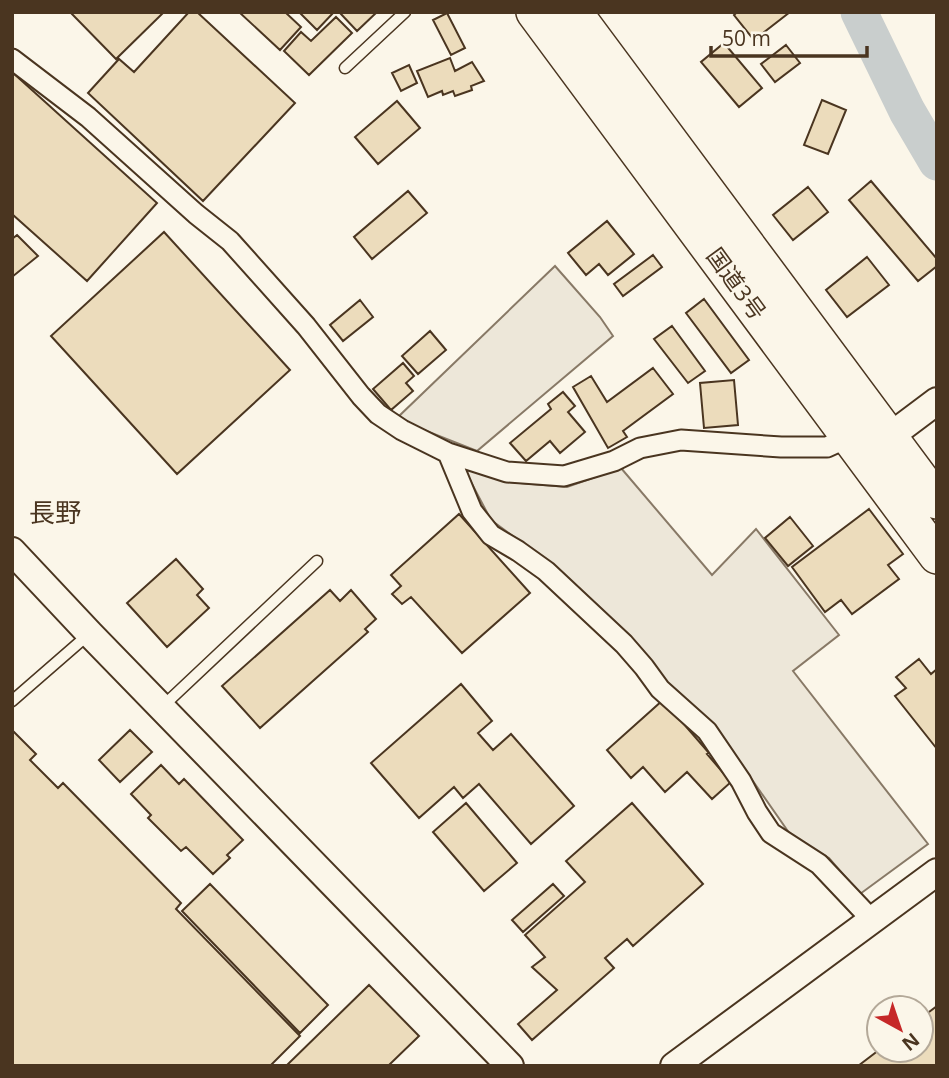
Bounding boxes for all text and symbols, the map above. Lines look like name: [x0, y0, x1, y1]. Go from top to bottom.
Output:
scale bar: [711, 14, 867, 58]
text: 50 m: [722, 24, 771, 52]
street label: 国道3号: [700, 241, 774, 326]
district label: 長野: [29, 494, 81, 530]
north arrow: [865, 994, 935, 1064]
text: N: [897, 1027, 925, 1057]

